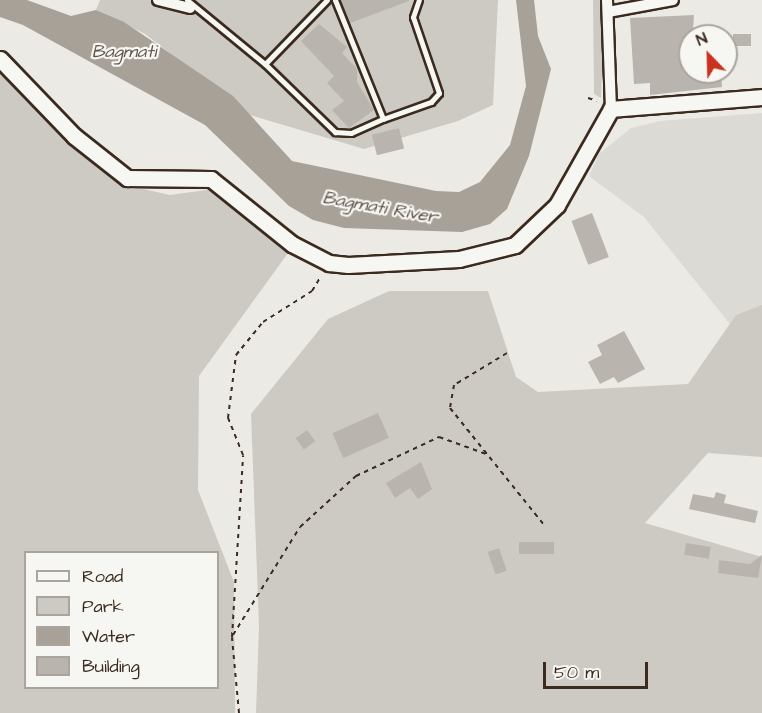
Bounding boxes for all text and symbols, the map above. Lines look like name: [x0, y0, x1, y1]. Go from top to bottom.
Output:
north arrow: [678, 24, 738, 84]
text: N: [693, 27, 711, 51]
water label: Bagmati: [92, 41, 156, 63]
water label: Bagmati River: [321, 187, 439, 229]
legend: [24, 551, 219, 689]
text: Road: [82, 564, 123, 589]
text: Park: [82, 594, 124, 619]
text: Water: [82, 624, 135, 649]
scale bar: [546, 650, 651, 688]
text: Building: [82, 654, 140, 679]
text: 50 m: [554, 660, 599, 685]

